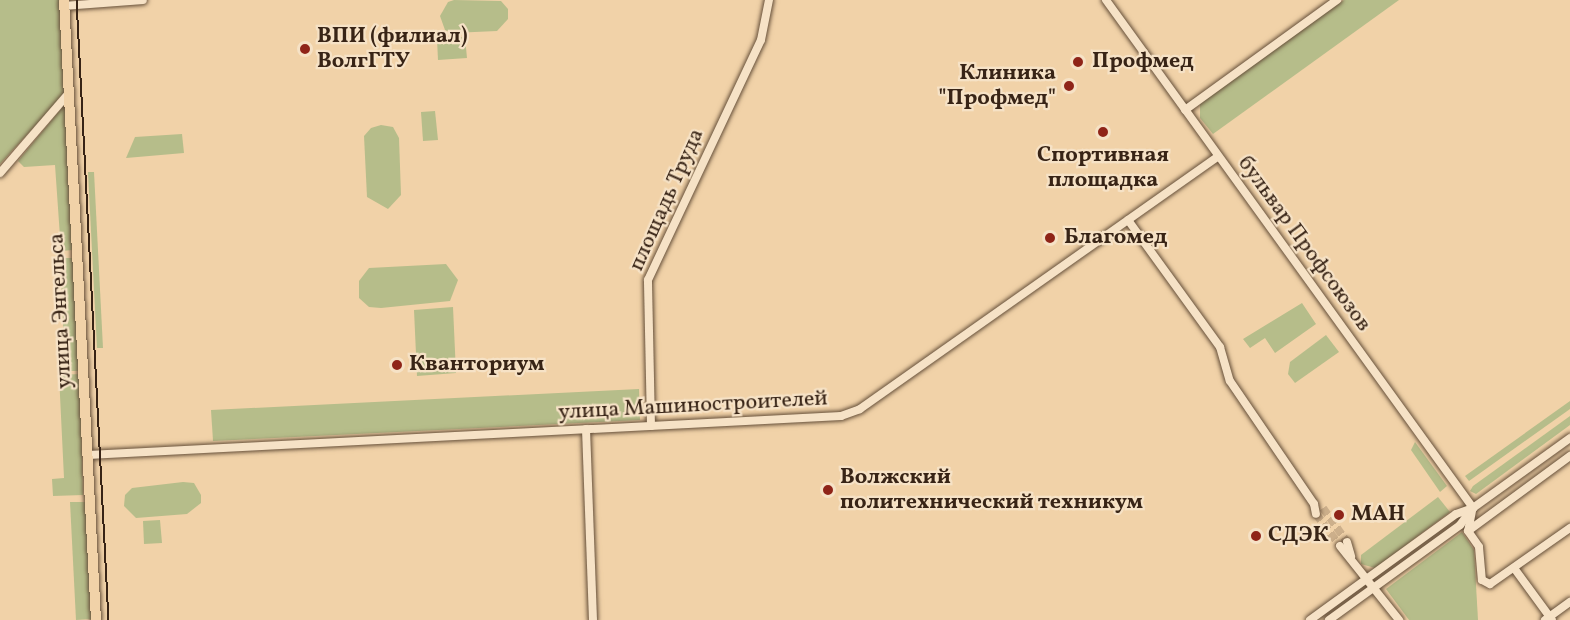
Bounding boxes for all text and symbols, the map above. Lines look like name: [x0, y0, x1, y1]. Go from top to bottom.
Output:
place label: ВПИ (филиал) ВолгГТУ: [317, 23, 468, 74]
marker: ВПИ (филиал) ВолгГТУ: [298, 42, 312, 56]
place label: Профмед: [1092, 49, 1194, 75]
marker: Профмед: [1069, 53, 1087, 71]
place label: Клиника "Профмед": [938, 60, 1056, 112]
marker: Клиника "Профмед": [1060, 77, 1078, 95]
street label: площадь Труда: [624, 124, 710, 276]
marker: Спортивная площадка: [1096, 125, 1110, 139]
place label: Спортивная площадка: [1037, 142, 1169, 194]
street label: бульвар Профсоюзов: [1231, 151, 1377, 337]
place label: Благомед: [1064, 225, 1167, 251]
marker: Благомед: [1041, 229, 1059, 247]
street label: улица Энгельса: [44, 232, 78, 390]
place label: Кванториум: [409, 352, 544, 378]
marker: Кванториум: [390, 358, 404, 372]
street label: улица Машиностроителей: [558, 386, 828, 426]
place label: Волжский политехнический техникум: [840, 464, 1143, 516]
marker: Волжский политехнический техникум: [821, 483, 835, 497]
place label: МАН: [1351, 502, 1405, 528]
marker: МАН: [1332, 508, 1346, 522]
place label: СДЭК: [1268, 523, 1329, 549]
marker: СДЭК: [1249, 529, 1263, 543]

